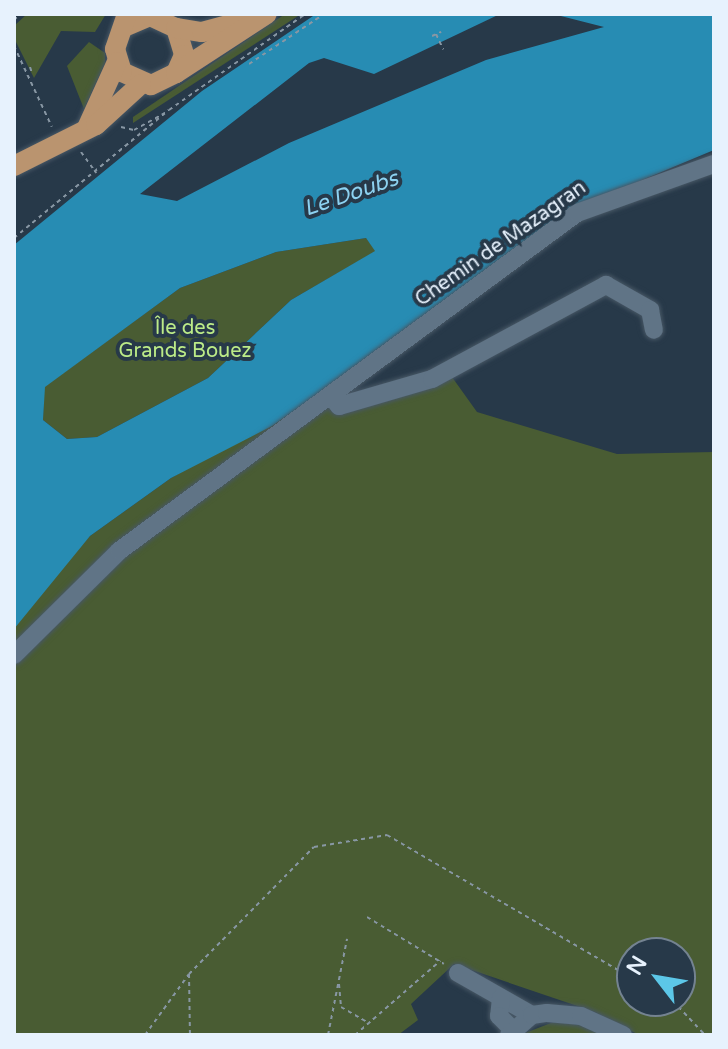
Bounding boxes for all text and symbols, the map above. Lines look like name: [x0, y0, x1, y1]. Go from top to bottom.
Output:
water label: Le Doubs: [300, 166, 402, 222]
street label: Chemin de Mazagran: [411, 176, 591, 312]
park label: Île des Grands Bouez: [118, 316, 252, 363]
north arrow: [616, 937, 696, 1017]
text: N: [621, 951, 653, 980]

